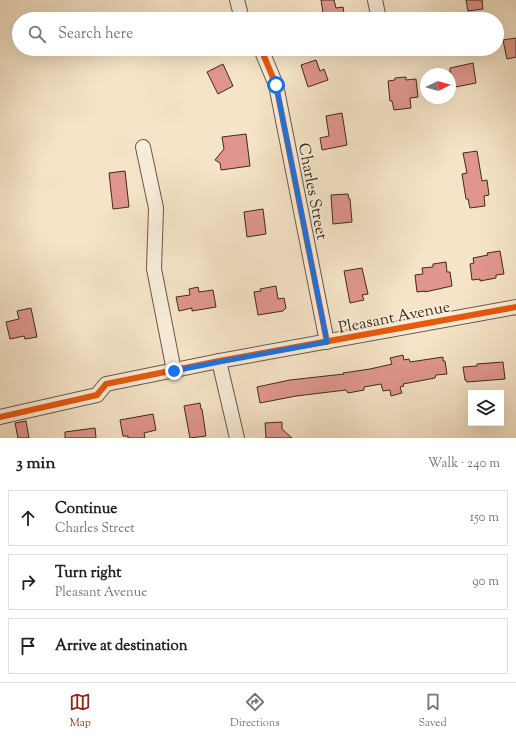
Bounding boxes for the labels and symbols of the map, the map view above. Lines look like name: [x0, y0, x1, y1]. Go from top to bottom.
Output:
north arrow: [420, 68, 456, 104]
route start: [267, 76, 285, 94]
street label: Charles Street: [291, 141, 332, 242]
street label: Pleasant Avenue: [337, 296, 452, 341]
route end: [165, 362, 183, 380]

